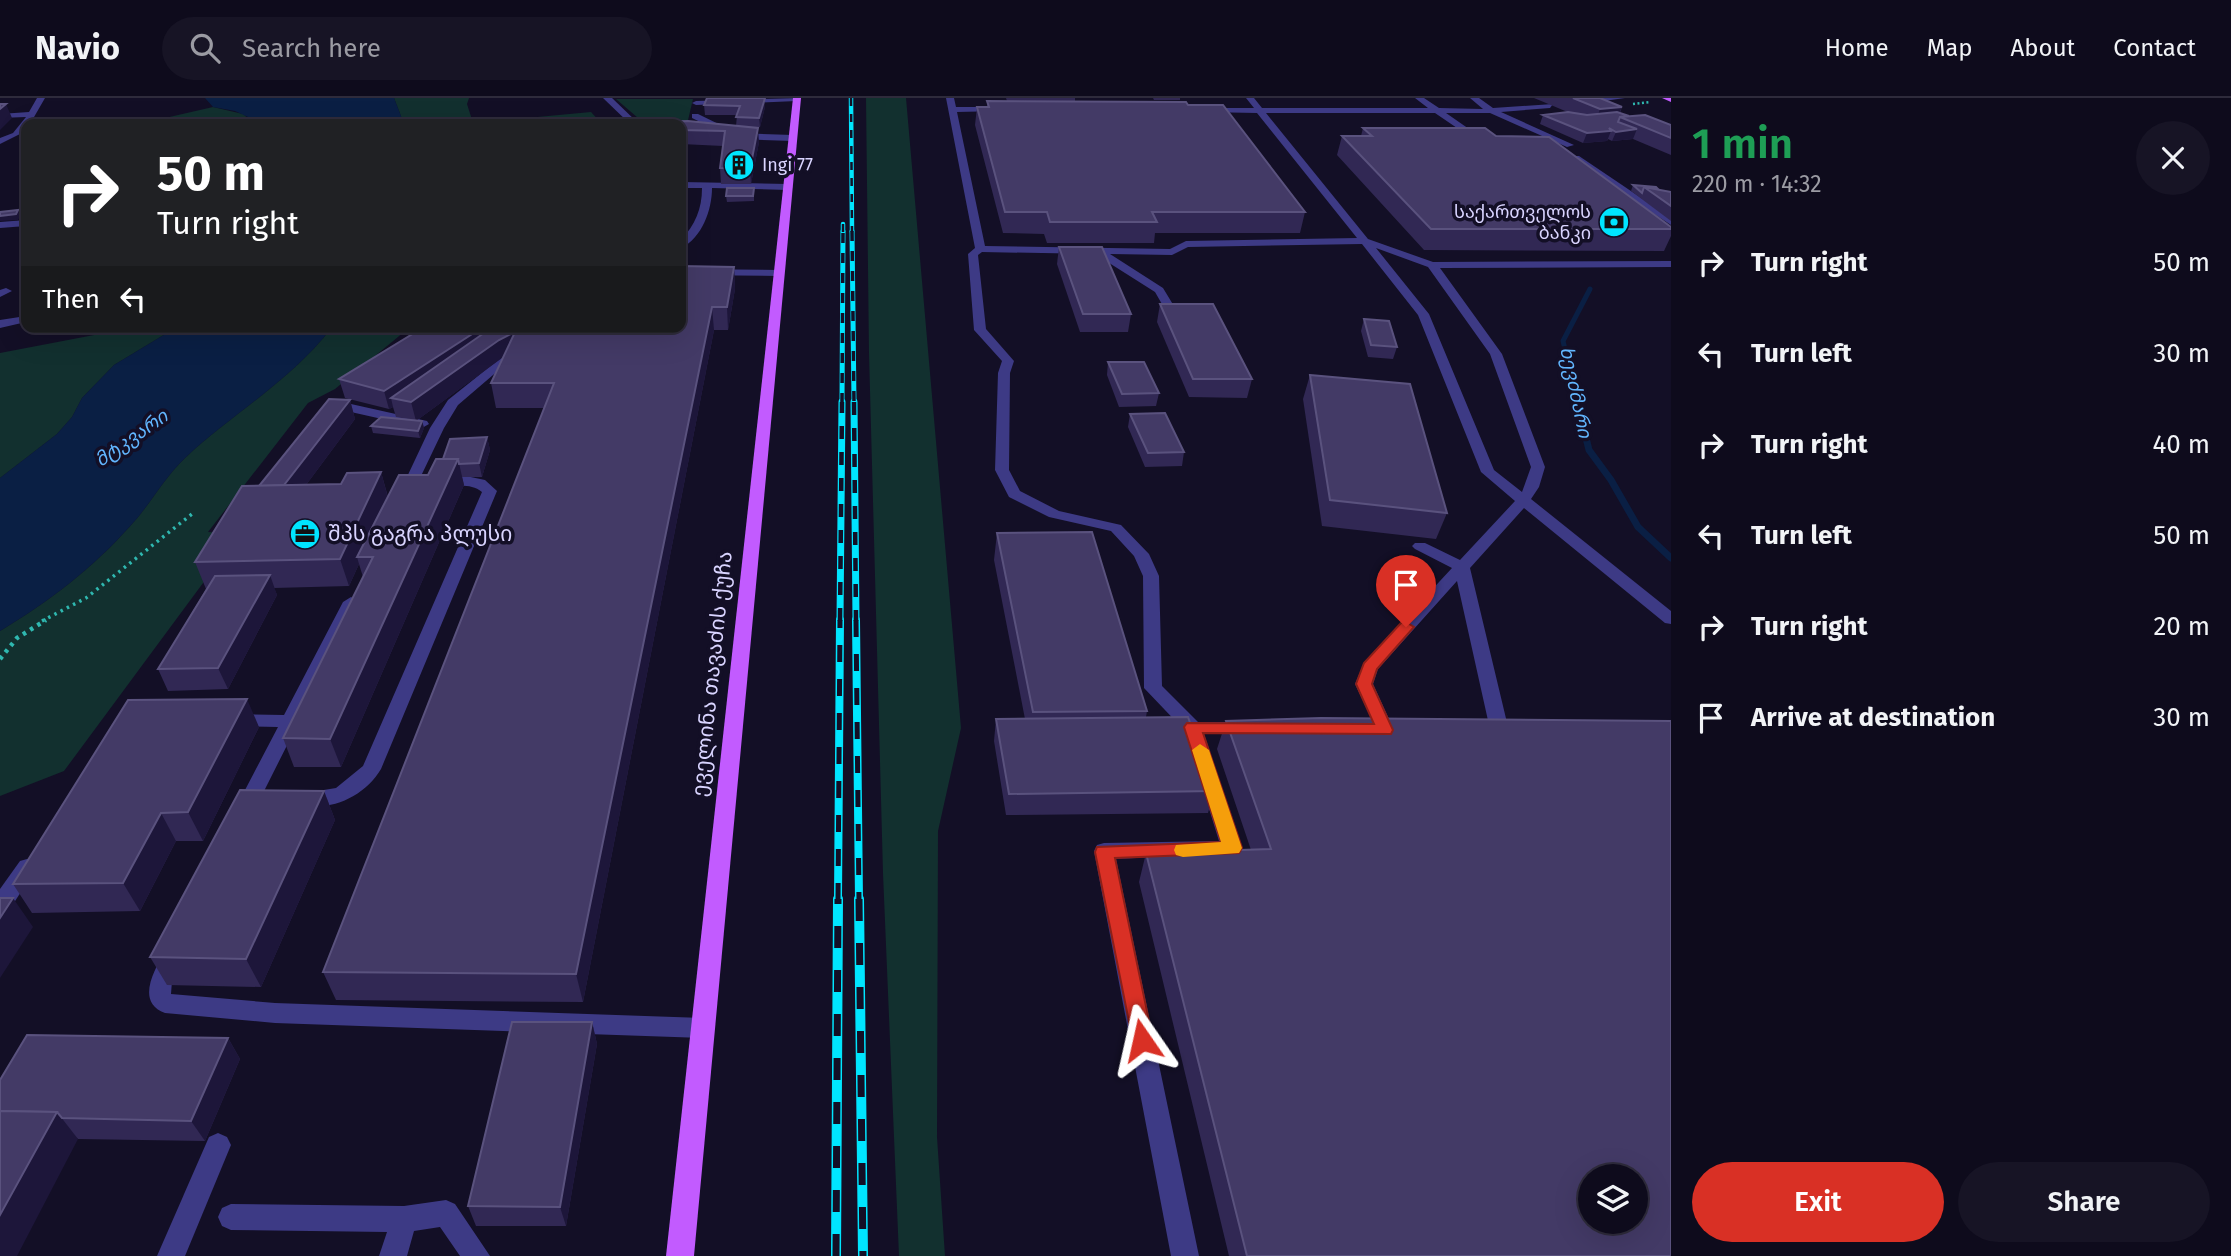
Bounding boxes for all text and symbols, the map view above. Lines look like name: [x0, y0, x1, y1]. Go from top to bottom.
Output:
search box: [162, 17, 652, 80]
text: Navio: [35, 28, 120, 68]
icon: search: [186, 29, 224, 67]
text: Search here: [242, 33, 381, 64]
text: Home: [1825, 34, 1889, 62]
text: Map: [1927, 34, 1973, 62]
text: About: [2011, 34, 2075, 62]
text: Contact: [2113, 34, 2196, 62]
text: 1 min: [1692, 119, 1793, 169]
button: close: [2136, 121, 2210, 195]
text: 50 m: [157, 144, 265, 203]
icon: right: [42, 147, 133, 238]
building icon: Ingi 77: [722, 148, 756, 182]
place label: Ingi 77: [762, 154, 813, 176]
text: 220 m · 14:32: [1692, 170, 1822, 198]
place label: საქართველოს ბანკი: [1454, 201, 1591, 244]
text: Turn right: [157, 204, 299, 242]
bank icon: საქართველოს ბანკი: [1597, 205, 1631, 239]
icon: right: [1692, 244, 1730, 282]
text: Turn right: [1751, 247, 1868, 278]
text: 50 m: [2153, 247, 2210, 278]
icon: left: [114, 280, 152, 318]
text: Then: [42, 284, 100, 315]
icon: left: [1692, 335, 1730, 373]
text: Turn left: [1751, 338, 1852, 369]
text: 30 m: [2153, 338, 2210, 369]
water label: ხევძმარი: [1555, 344, 1597, 441]
water label: მტკვარი: [90, 404, 173, 471]
icon: right: [1692, 426, 1730, 464]
text: Turn right: [1751, 429, 1868, 460]
text: 40 m: [2152, 429, 2210, 460]
office icon: შპს გაგრა პლუსი: [288, 517, 322, 551]
icon: left: [1692, 517, 1730, 555]
text: Turn left: [1751, 520, 1852, 551]
text: 50 m: [2153, 520, 2210, 551]
place label: შპს გაგრა პლუსი: [328, 521, 512, 547]
street label: ეველინა თავაძის ქუჩა: [686, 550, 738, 798]
pin: [1376, 555, 1436, 627]
icon: arrive: [1387, 566, 1425, 604]
icon: right: [1692, 608, 1730, 646]
text: Turn right: [1751, 611, 1868, 642]
text: 20 m: [2153, 611, 2210, 642]
icon: arrive: [1692, 699, 1730, 737]
text: Arrive at destination: [1751, 702, 1995, 733]
text: 30 m: [2153, 702, 2210, 733]
position arrow: [1105, 1003, 1179, 1077]
button: Exit: [1692, 1162, 1944, 1242]
button: Share: [1958, 1162, 2210, 1242]
map controls: [1578, 1164, 1648, 1234]
button: layers: [1578, 1164, 1648, 1234]

